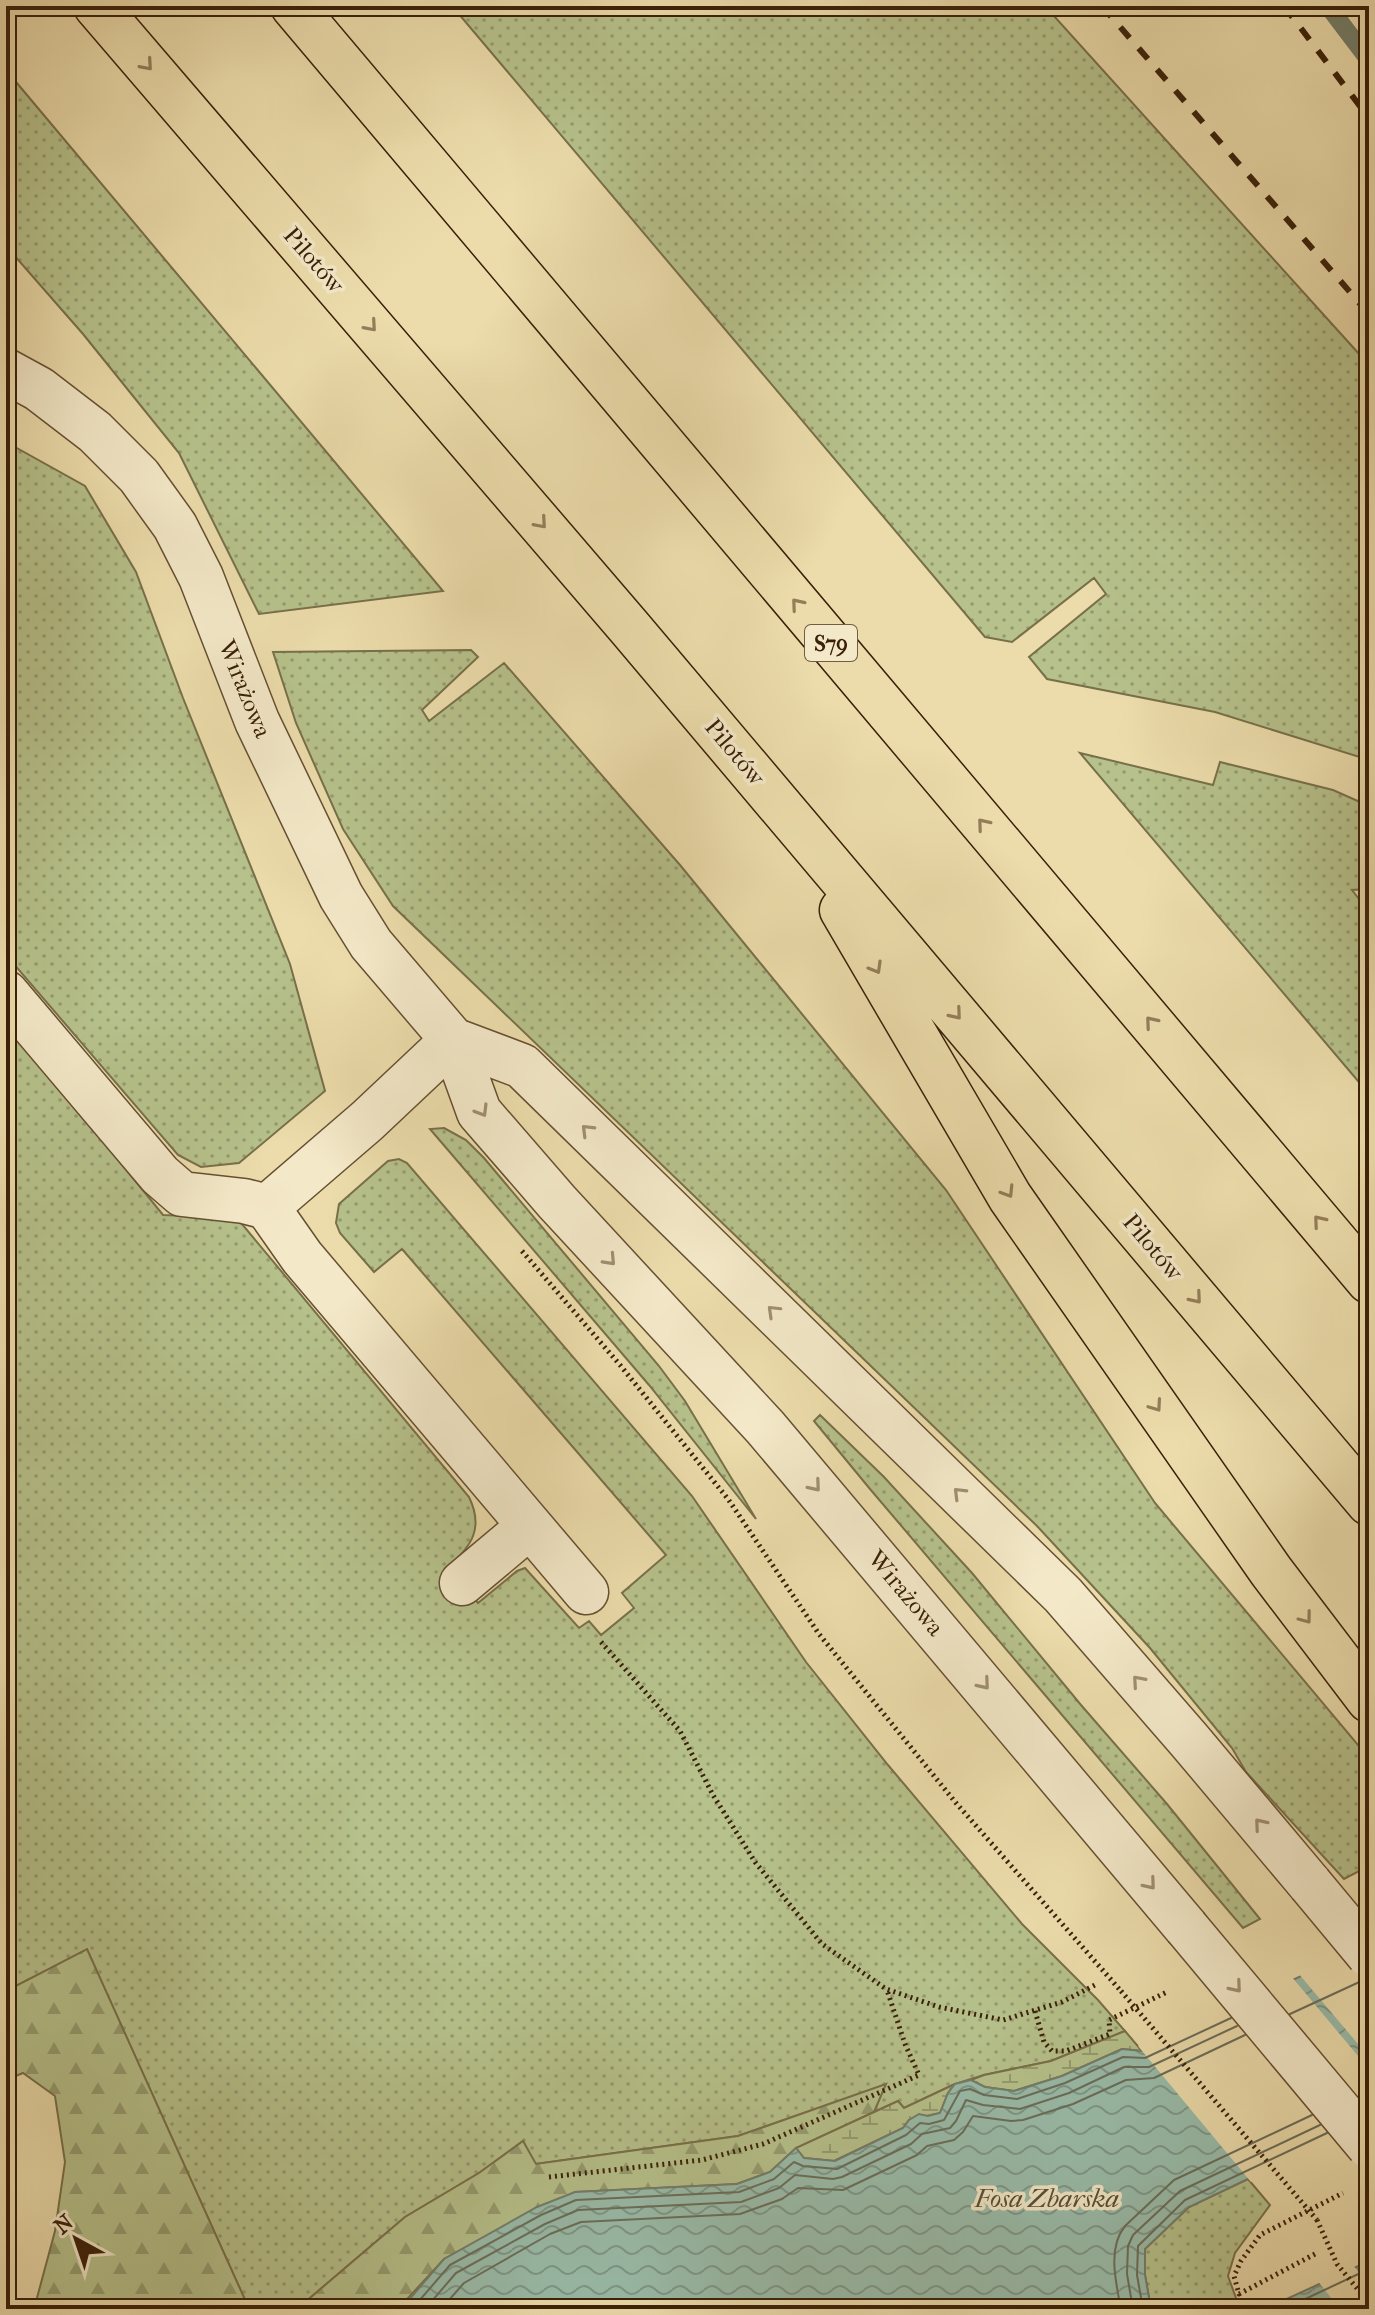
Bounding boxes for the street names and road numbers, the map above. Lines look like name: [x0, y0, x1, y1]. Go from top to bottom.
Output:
street label: Pilotów: [278, 221, 351, 300]
road number: S79: [805, 625, 857, 661]
street label: Wirażowa: [212, 635, 278, 743]
street label: Pilotów: [699, 713, 772, 792]
street label: Pilotów: [1117, 1208, 1190, 1287]
street label: Wirażowa: [862, 1544, 950, 1642]

